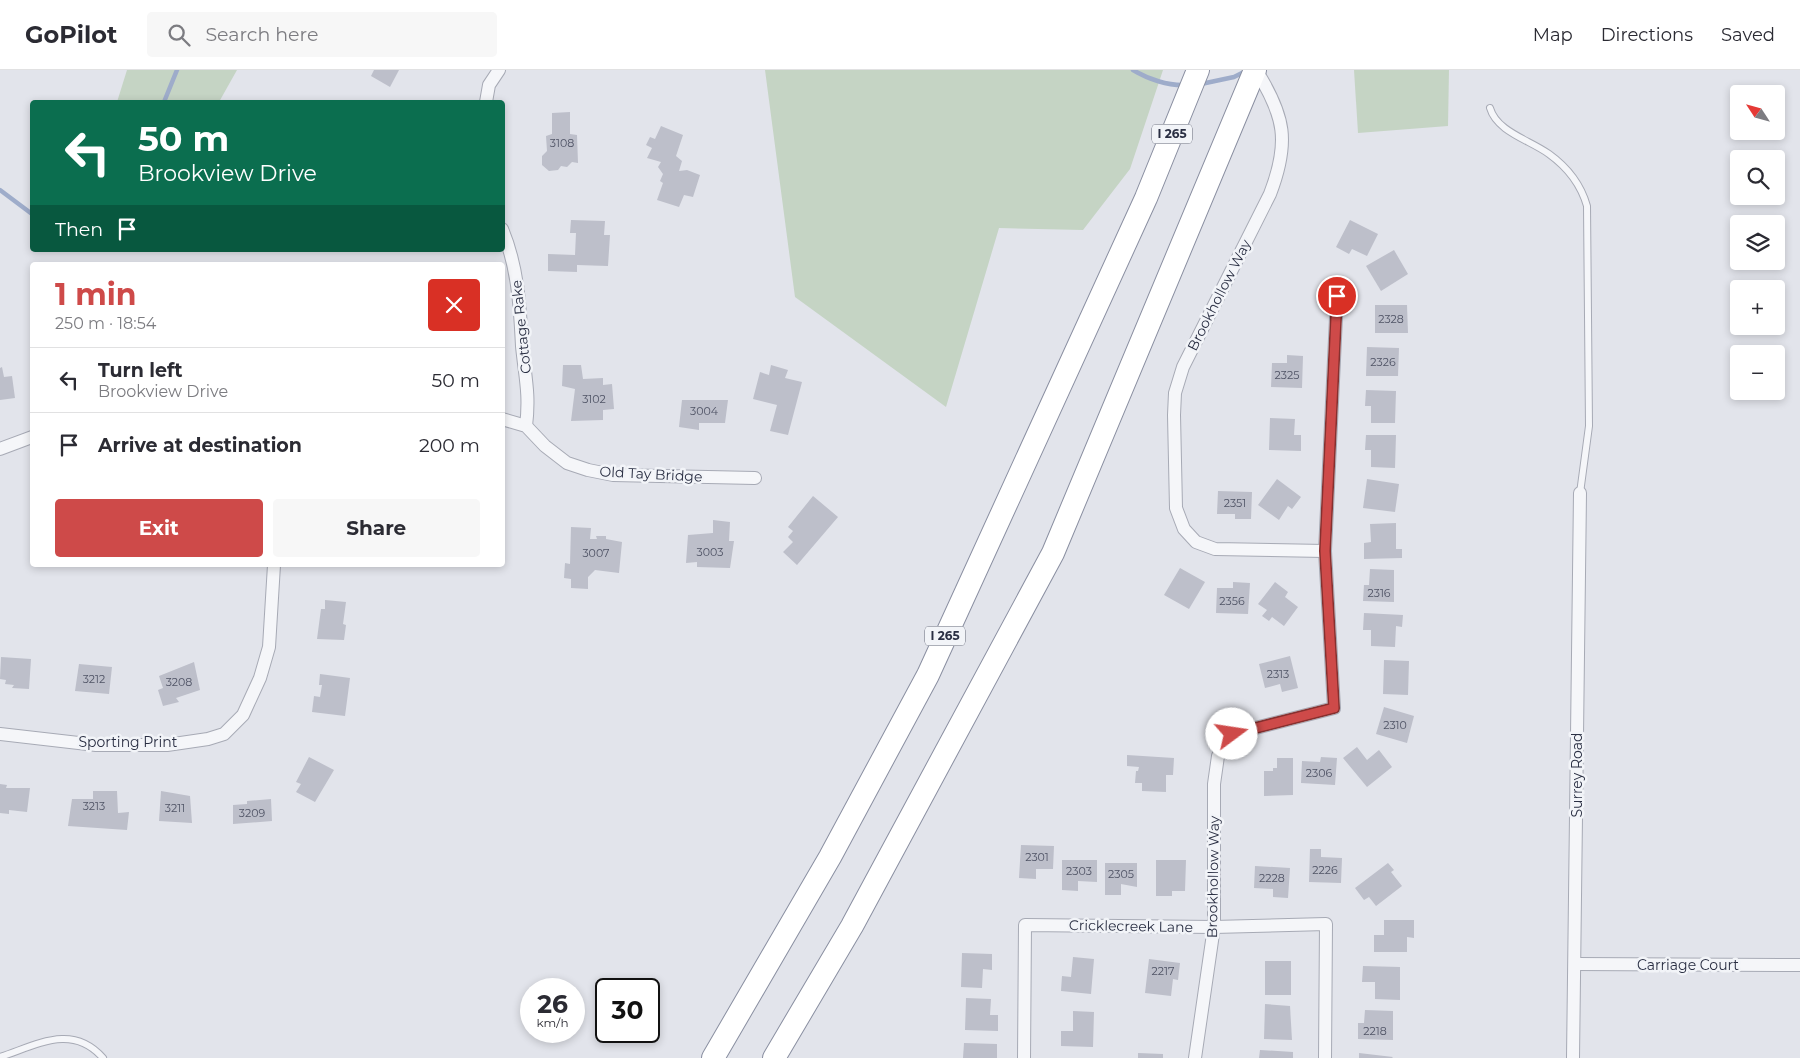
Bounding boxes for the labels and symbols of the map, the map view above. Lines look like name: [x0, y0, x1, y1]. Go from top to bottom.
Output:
north arrow: [1730, 85, 1785, 140]
road number: I 265: [1152, 124, 1192, 144]
house number: 3108: [550, 136, 574, 150]
street label: Brookhollow Way: [1183, 236, 1255, 354]
pin: [1316, 275, 1358, 317]
street label: Cottage Rake: [507, 279, 535, 375]
house number: 2328: [1378, 312, 1404, 326]
house number: 2326: [1370, 355, 1396, 369]
house number: 2325: [1275, 368, 1299, 382]
house number: 3102: [582, 392, 606, 406]
house number: 3004: [690, 404, 719, 418]
street label: Old Tay Bridge: [599, 462, 703, 486]
house number: 2351: [1224, 496, 1246, 510]
house number: 3003: [697, 545, 723, 559]
house number: 3007: [582, 546, 610, 560]
house number: 2316: [1367, 586, 1391, 600]
house number: 2356: [1219, 594, 1245, 608]
road number: I 265: [925, 626, 965, 646]
house number: 2313: [1267, 667, 1289, 681]
house number: 3212: [83, 672, 105, 686]
house number: 3208: [166, 675, 192, 689]
position arrow: [1205, 707, 1257, 759]
house number: 2310: [1383, 718, 1407, 732]
street label: Surrey Road: [1568, 732, 1586, 818]
street label: Sporting Print: [78, 733, 178, 751]
house number: 2306: [1306, 766, 1333, 780]
house number: 3213: [83, 799, 105, 813]
house number: 3211: [165, 801, 185, 815]
house number: 3209: [239, 806, 265, 820]
street label: Brookhollow Way: [1203, 815, 1223, 938]
house number: 2301: [1025, 850, 1049, 864]
house number: 2226: [1312, 863, 1338, 877]
house number: 2303: [1066, 864, 1092, 878]
house number: 2305: [1108, 867, 1134, 881]
house number: 2228: [1259, 871, 1285, 885]
street label: Cricklecreek Lane: [1069, 916, 1193, 936]
street label: Carriage Court: [1637, 956, 1739, 974]
house number: 2217: [1152, 964, 1174, 978]
speed limit sign: 30: [595, 978, 660, 1043]
house number: 2218: [1363, 1024, 1387, 1038]

